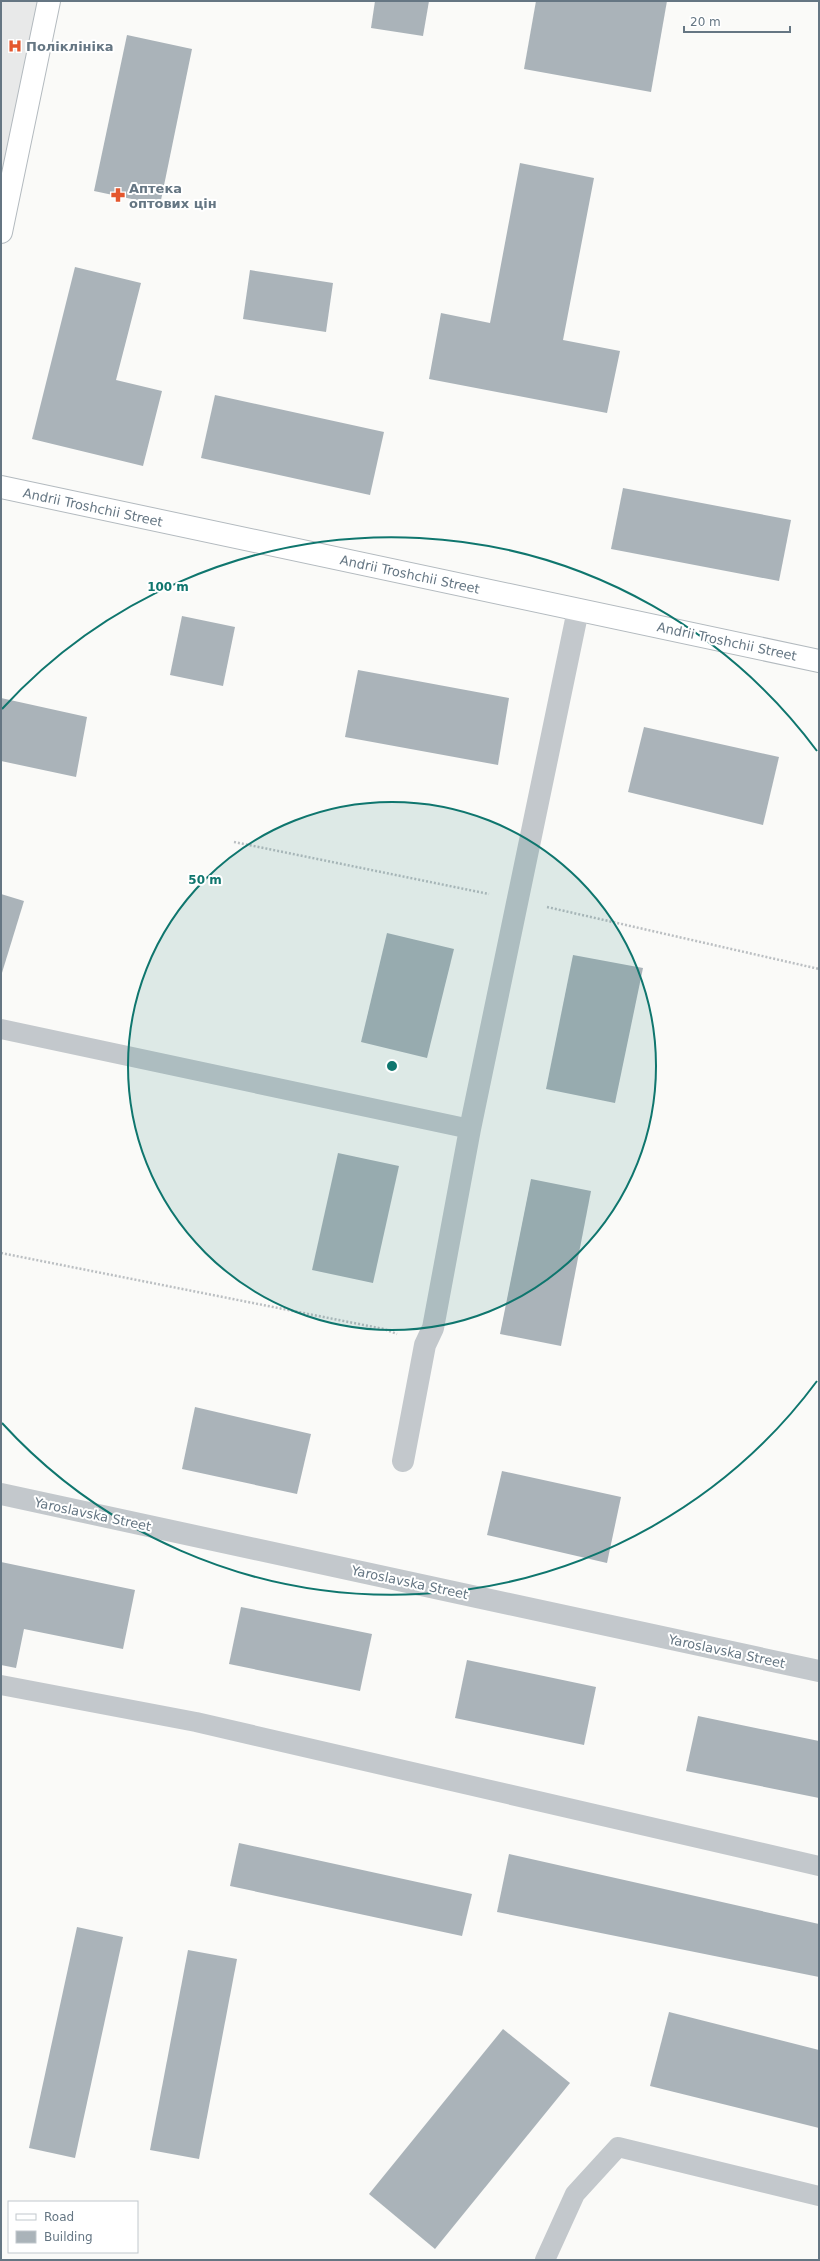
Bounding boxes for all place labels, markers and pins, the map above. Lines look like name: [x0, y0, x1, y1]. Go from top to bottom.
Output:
hospital icon: Поліклініка: [7, 38, 23, 54]
place label: Поліклініка: [26, 39, 114, 54]
place label: Аптека оптових цін: [129, 181, 217, 211]
pharmacy icon: Аптека оптових цін: [110, 187, 126, 203]
centre of rings: [385, 1059, 399, 1073]

